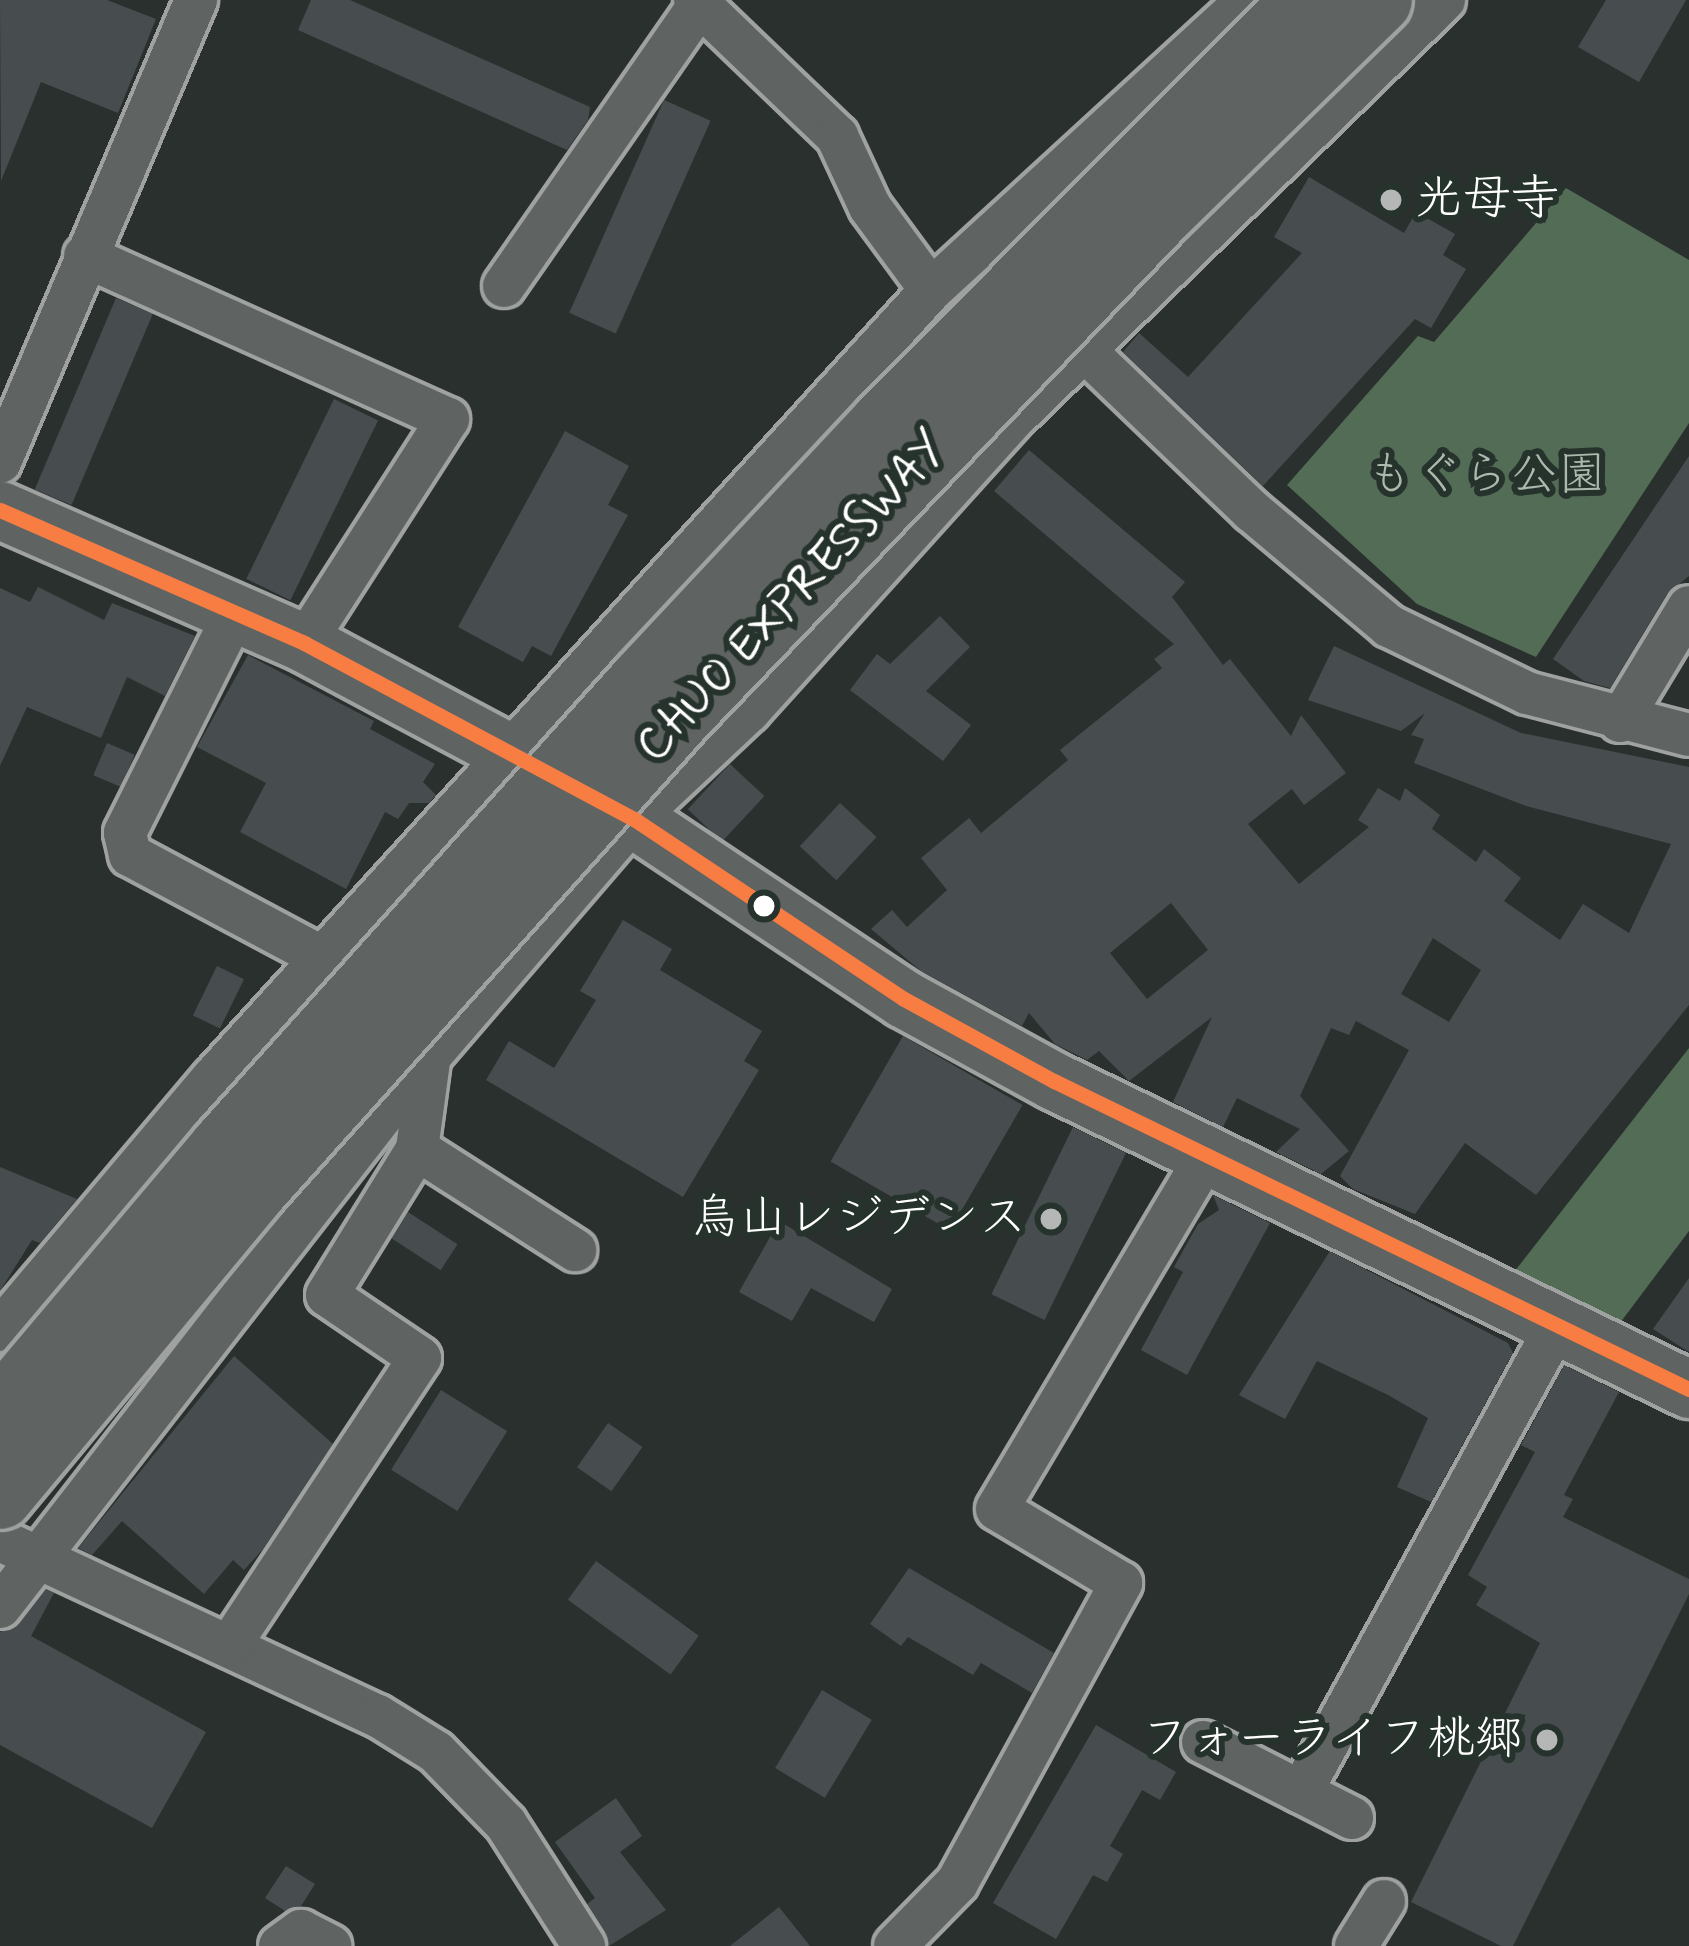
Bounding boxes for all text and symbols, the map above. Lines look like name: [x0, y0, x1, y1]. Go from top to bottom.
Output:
place label: 光母寺: [1415, 171, 1559, 229]
marker: 光母寺: [1378, 187, 1404, 213]
street label: CHUO EXPRESSWAY: [620, 416, 964, 778]
park label: もぐら公園: [1366, 447, 1606, 505]
unlabelled marker: [753, 895, 775, 917]
place label: 烏山レジデンス: [691, 1190, 1027, 1248]
marker: 烏山レジデンス: [1038, 1206, 1064, 1232]
place label: フォーライフ桃郷: [1139, 1711, 1523, 1769]
marker: フォーライフ桃郷: [1534, 1727, 1560, 1753]

